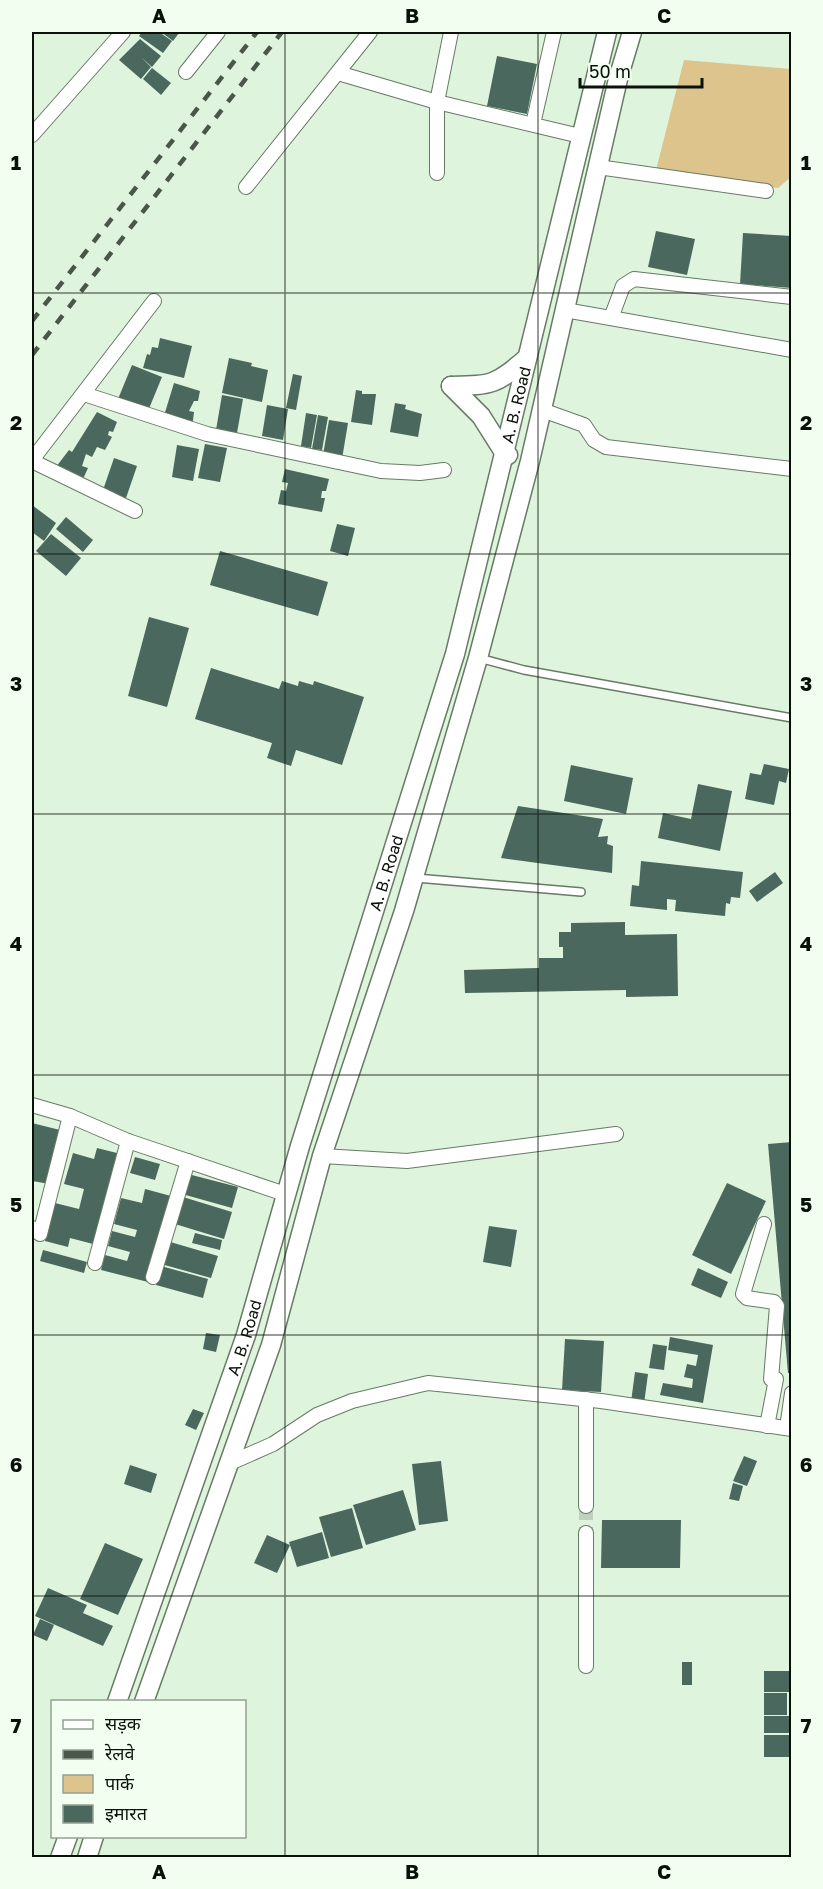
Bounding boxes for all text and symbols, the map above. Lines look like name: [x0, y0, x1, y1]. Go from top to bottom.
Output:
text: A: [152, 3, 166, 27]
text: B: [405, 3, 419, 27]
text: C: [657, 3, 671, 27]
scale bar: [580, 51, 702, 89]
text: 50 m: [589, 60, 631, 82]
text: 1: [11, 150, 21, 174]
text: 1: [801, 150, 811, 174]
street label: A. B. Road: [497, 364, 535, 445]
text: 2: [10, 410, 22, 434]
text: 2: [800, 410, 812, 434]
text: 3: [10, 671, 22, 695]
text: 3: [800, 671, 812, 695]
street label: A. B. Road: [365, 832, 407, 913]
text: 4: [10, 931, 22, 955]
text: 4: [800, 931, 812, 955]
text: 5: [10, 1192, 22, 1216]
text: 5: [800, 1192, 812, 1216]
street label: A. B. Road: [223, 1297, 266, 1378]
text: 6: [10, 1452, 22, 1476]
text: 6: [800, 1452, 812, 1476]
legend: [51, 1700, 246, 1838]
text: सड़क: [105, 1712, 142, 1734]
text: 7: [11, 1713, 22, 1737]
text: 7: [801, 1713, 812, 1737]
text: रेलवे: [104, 1742, 136, 1764]
text: पार्क: [105, 1772, 135, 1794]
text: इमारत: [105, 1802, 148, 1824]
text: A: [152, 1859, 166, 1883]
text: B: [405, 1859, 419, 1883]
text: C: [657, 1859, 671, 1883]

